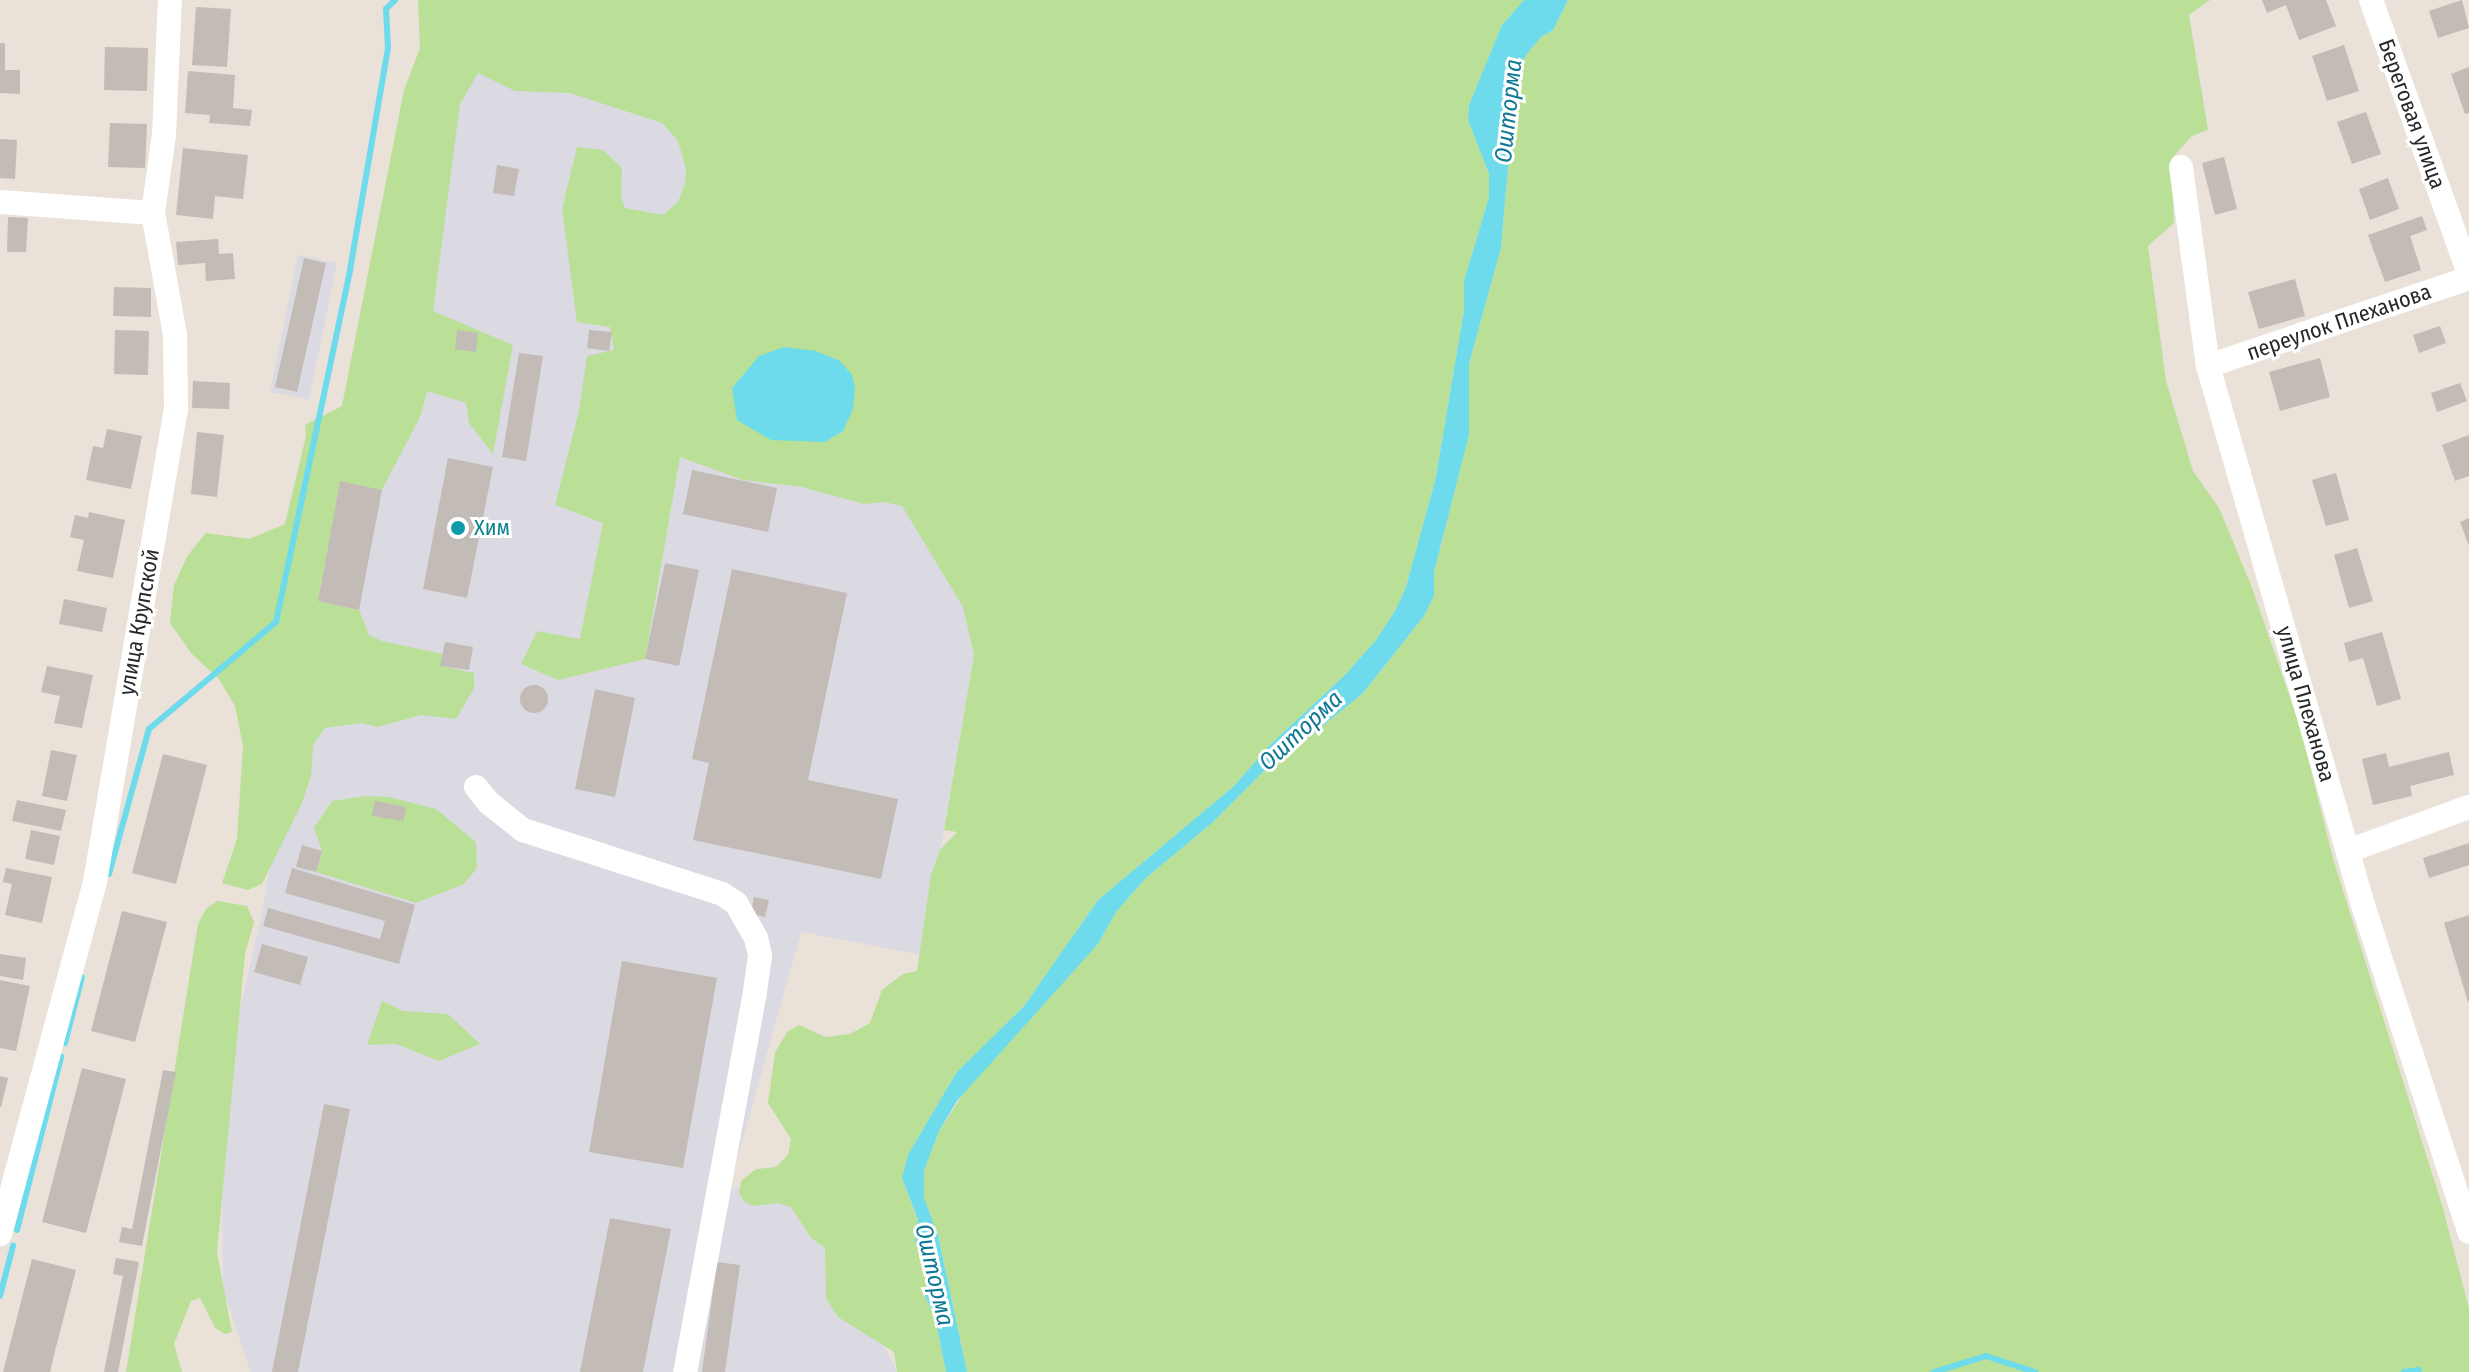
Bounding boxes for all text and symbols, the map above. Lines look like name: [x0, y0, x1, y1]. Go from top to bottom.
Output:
street label: Береговая улица: [2373, 36, 2451, 192]
water label: Ошторма: [1489, 58, 1529, 164]
street label: переулок Плеханова: [2243, 278, 2435, 366]
place label: Хим: [474, 515, 510, 541]
marker: Хим: [449, 519, 467, 537]
street label: улица Крупской: [113, 547, 165, 697]
street label: улица Плеханова: [2271, 623, 2341, 785]
water label: Ошторма: [1253, 685, 1349, 777]
water label: Ошторма: [908, 1221, 960, 1329]

